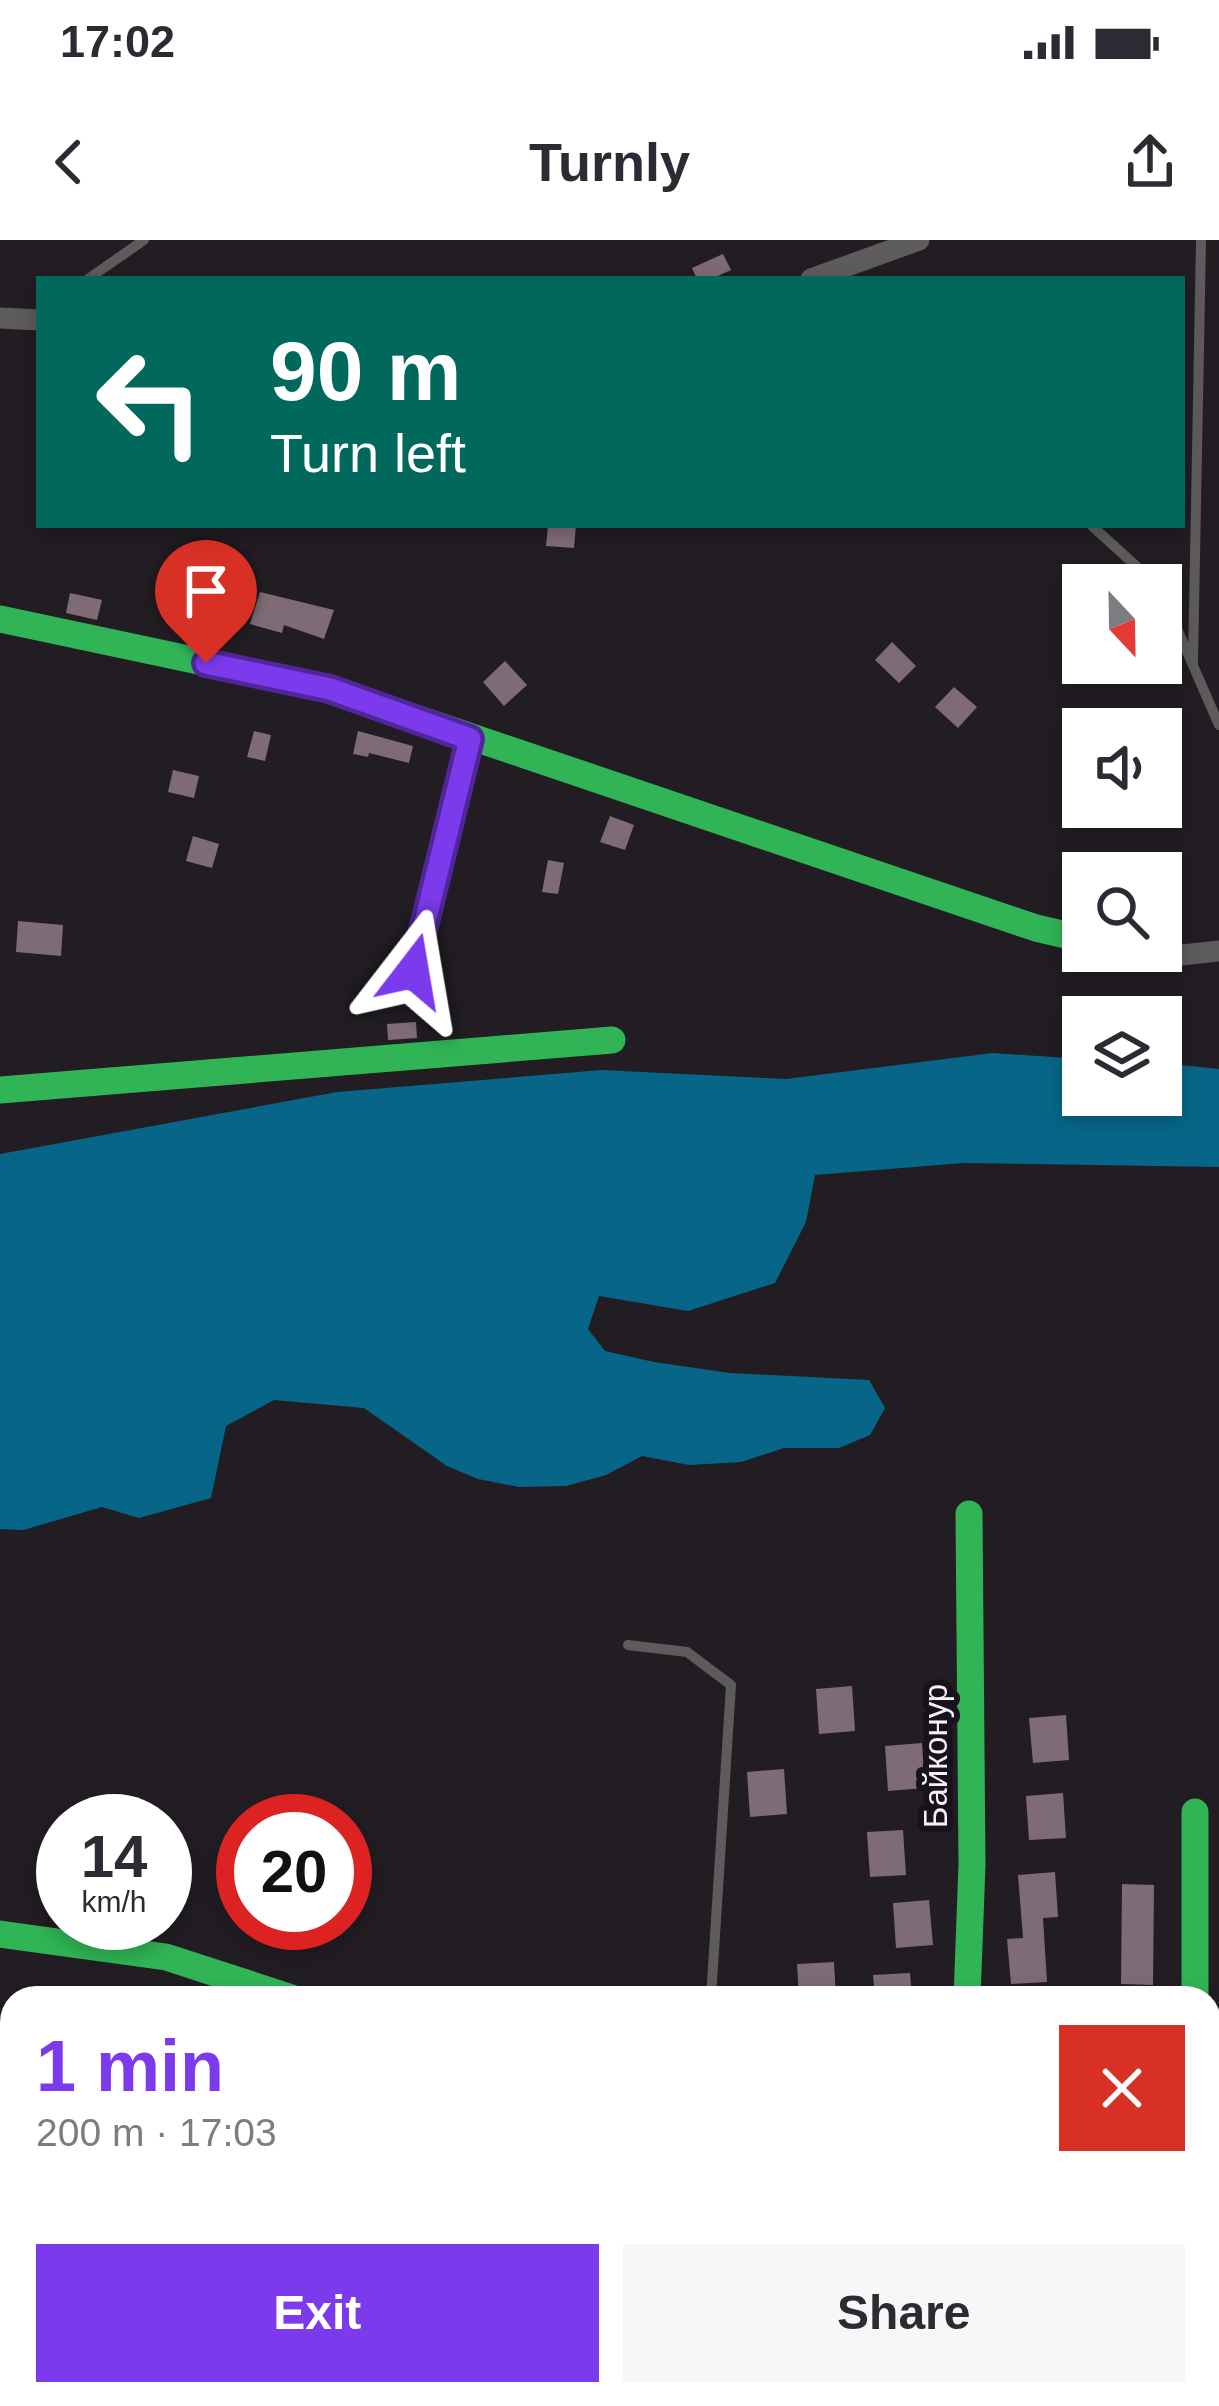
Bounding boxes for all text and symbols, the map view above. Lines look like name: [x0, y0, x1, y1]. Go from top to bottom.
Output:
text: 17:02: [60, 16, 175, 67]
icon: back: [36, 129, 102, 195]
icon: share: [1117, 129, 1183, 195]
text: Turnly: [529, 132, 690, 192]
icon: left: [72, 324, 228, 480]
text: 90 m: [270, 324, 461, 418]
text: Turn left: [270, 423, 466, 483]
pin: [155, 540, 257, 663]
icon: arrive: [173, 558, 239, 624]
north arrow: [1062, 564, 1182, 684]
map controls: [1062, 564, 1182, 1116]
button: sound: [1062, 708, 1182, 828]
button: search: [1062, 852, 1182, 972]
position arrow: [350, 908, 476, 1034]
button: layers: [1062, 996, 1182, 1116]
street label: Байконур: [917, 1684, 954, 1828]
speed limit sign: 20: [216, 1794, 372, 1950]
text: 14: [81, 1823, 147, 1890]
text: km/h: [81, 1885, 147, 1918]
button: close: [1059, 2025, 1185, 2151]
text: 1 min: [36, 2026, 224, 2106]
text: 200 m · 17:03: [36, 2111, 277, 2154]
button: Exit: [36, 2244, 599, 2382]
button: Share: [623, 2244, 1185, 2382]

